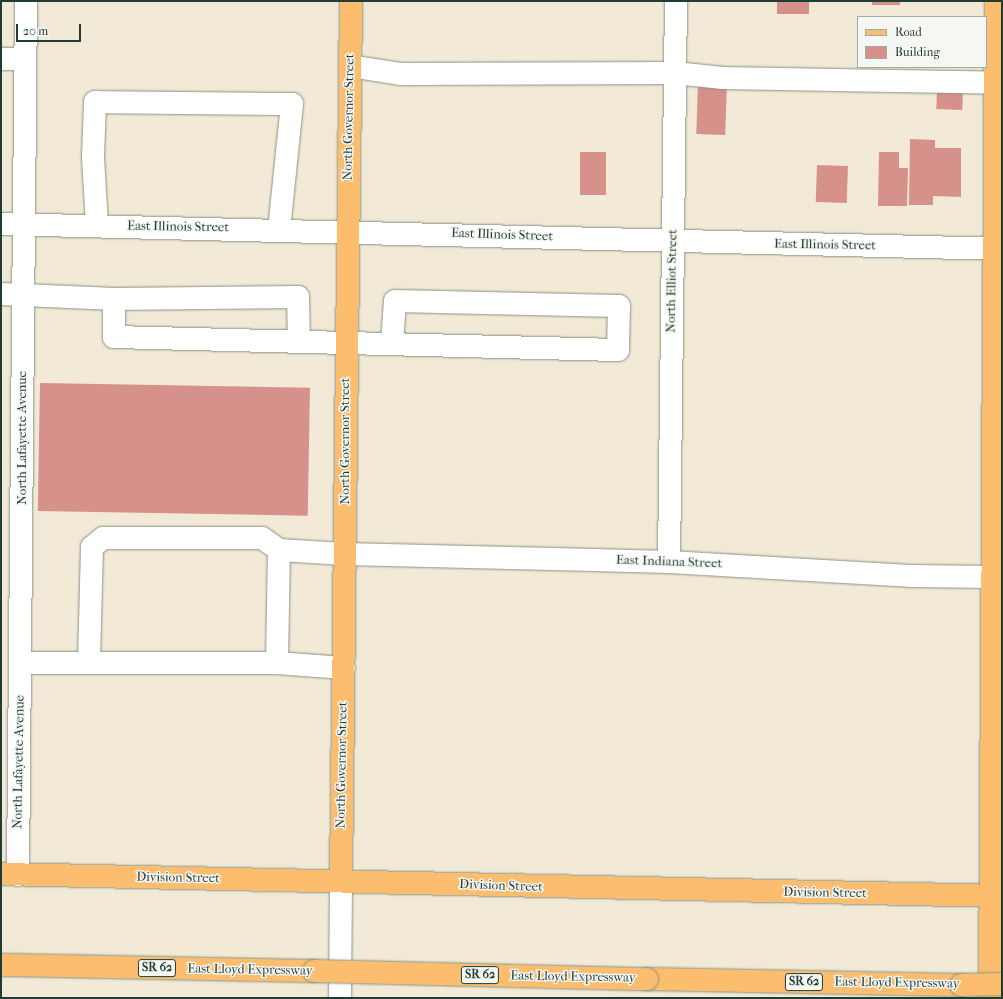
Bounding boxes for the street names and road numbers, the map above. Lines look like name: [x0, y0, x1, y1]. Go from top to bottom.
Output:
street label: North Governor Street: [340, 53, 358, 181]
street label: East Illinois Street: [127, 218, 229, 236]
street label: East Illinois Street: [451, 225, 553, 245]
street label: North Elliot Street: [663, 229, 681, 333]
street label: East Illinois Street: [774, 236, 876, 254]
street label: North Lafayette Avenue: [14, 371, 30, 505]
street label: North Governor Street: [337, 378, 353, 504]
street label: East Indiana Street: [616, 552, 722, 572]
street label: North Lafayette Avenue: [10, 695, 28, 829]
street label: North Governor Street: [333, 701, 351, 829]
street label: Division Street: [136, 869, 220, 887]
street label: Division Street: [459, 877, 543, 895]
street label: Division Street: [783, 884, 867, 902]
road number: SR 62: [137, 958, 177, 978]
street label: East Lloyd Expressway: [187, 961, 313, 979]
road number: SR 62: [460, 965, 500, 985]
street label: East Lloyd Expressway: [510, 968, 636, 986]
road number: SR 62: [784, 972, 824, 992]
street label: East Lloyd Expressway: [834, 974, 960, 992]

